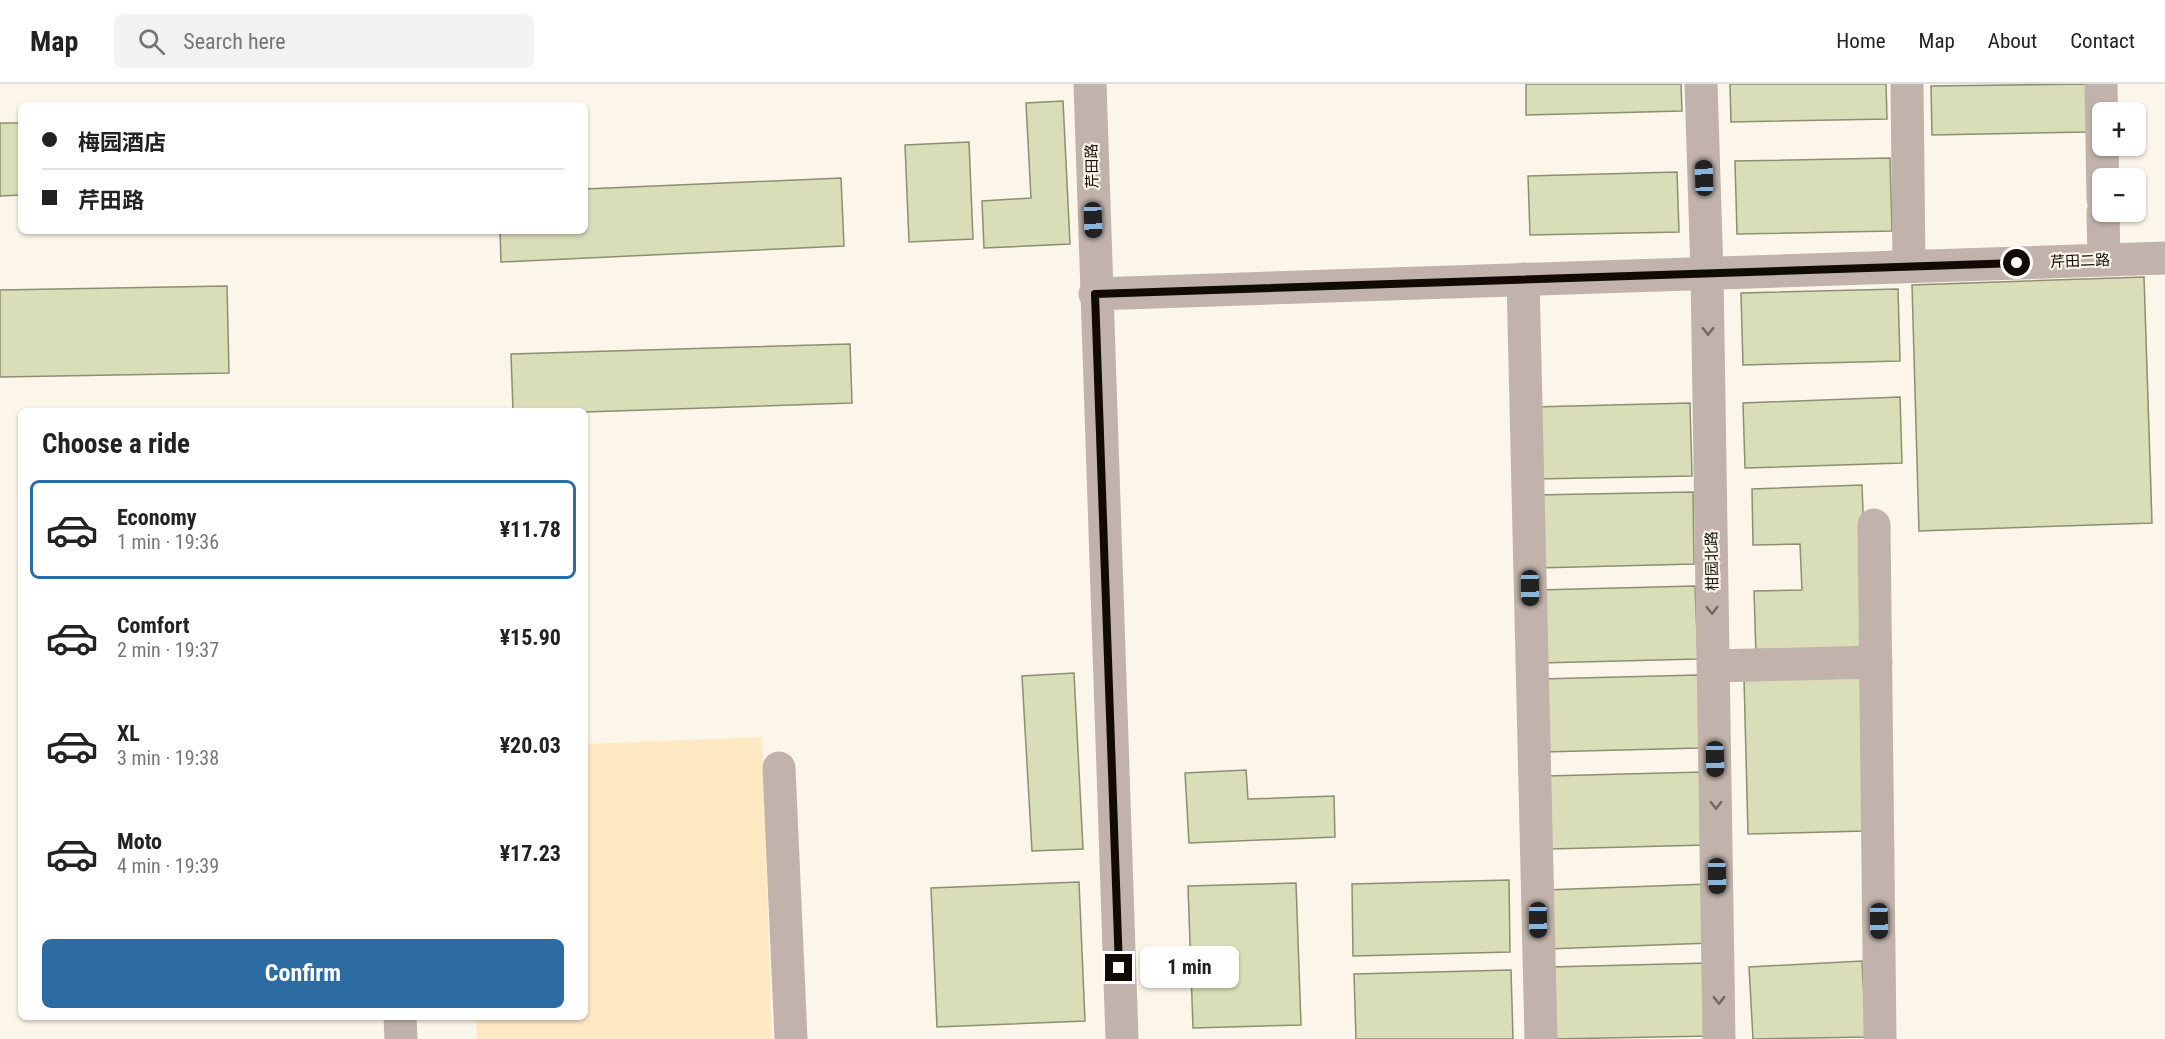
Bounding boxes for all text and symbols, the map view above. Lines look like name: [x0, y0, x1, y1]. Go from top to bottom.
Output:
search box: [114, 14, 534, 68]
text: Map: [30, 25, 78, 58]
icon: search: [135, 25, 168, 58]
text: Search here: [183, 29, 286, 54]
text: Home: [1836, 29, 1886, 53]
text: Map: [1919, 29, 1955, 53]
text: About: [1988, 29, 2037, 53]
text: Contact: [2070, 29, 2135, 53]
map controls: [2092, 102, 2146, 222]
button: +: [2092, 102, 2146, 156]
text: 梅园酒店: [78, 130, 166, 155]
street label: 芹田路: [1083, 143, 1101, 189]
car: [1694, 160, 1714, 196]
button: −: [2092, 168, 2146, 222]
text: 芹田路: [78, 188, 144, 213]
car: [1083, 202, 1103, 238]
route start: [2003, 249, 2030, 276]
street label: 芹田二路: [2050, 251, 2110, 271]
one-way arrow: [1701, 327, 1714, 336]
text: Choose a ride: [42, 428, 190, 460]
icon: car: [45, 503, 99, 557]
text: Economy: [117, 505, 197, 530]
text: ¥11.78: [500, 517, 561, 542]
text: 1 min · 19:36: [117, 530, 219, 554]
street label: 柑园北路: [1702, 531, 1722, 591]
car: [1521, 570, 1539, 606]
one-way arrow: [1706, 606, 1719, 615]
icon: car: [45, 611, 99, 665]
text: Comfort: [117, 613, 190, 638]
text: ¥15.90: [500, 625, 561, 650]
text: 2 min · 19:37: [117, 638, 219, 662]
icon: car: [45, 719, 99, 773]
text: XL: [117, 721, 140, 746]
text: ¥20.03: [500, 733, 561, 758]
car: [1706, 741, 1724, 777]
text: 3 min · 19:38: [117, 746, 219, 770]
one-way arrow: [1709, 801, 1722, 810]
icon: car: [45, 827, 99, 881]
text: Moto: [117, 829, 162, 854]
text: ¥17.23: [500, 841, 561, 866]
text: 4 min · 19:39: [117, 854, 219, 878]
car: [1708, 858, 1726, 894]
car: [1529, 902, 1547, 938]
car: [1870, 903, 1888, 939]
button: Confirm: [42, 939, 564, 1008]
callout: 1 min: [1140, 947, 1239, 989]
route end: [1105, 954, 1132, 981]
text: 1 min: [1167, 955, 1212, 979]
one-way arrow: [1713, 996, 1725, 1005]

